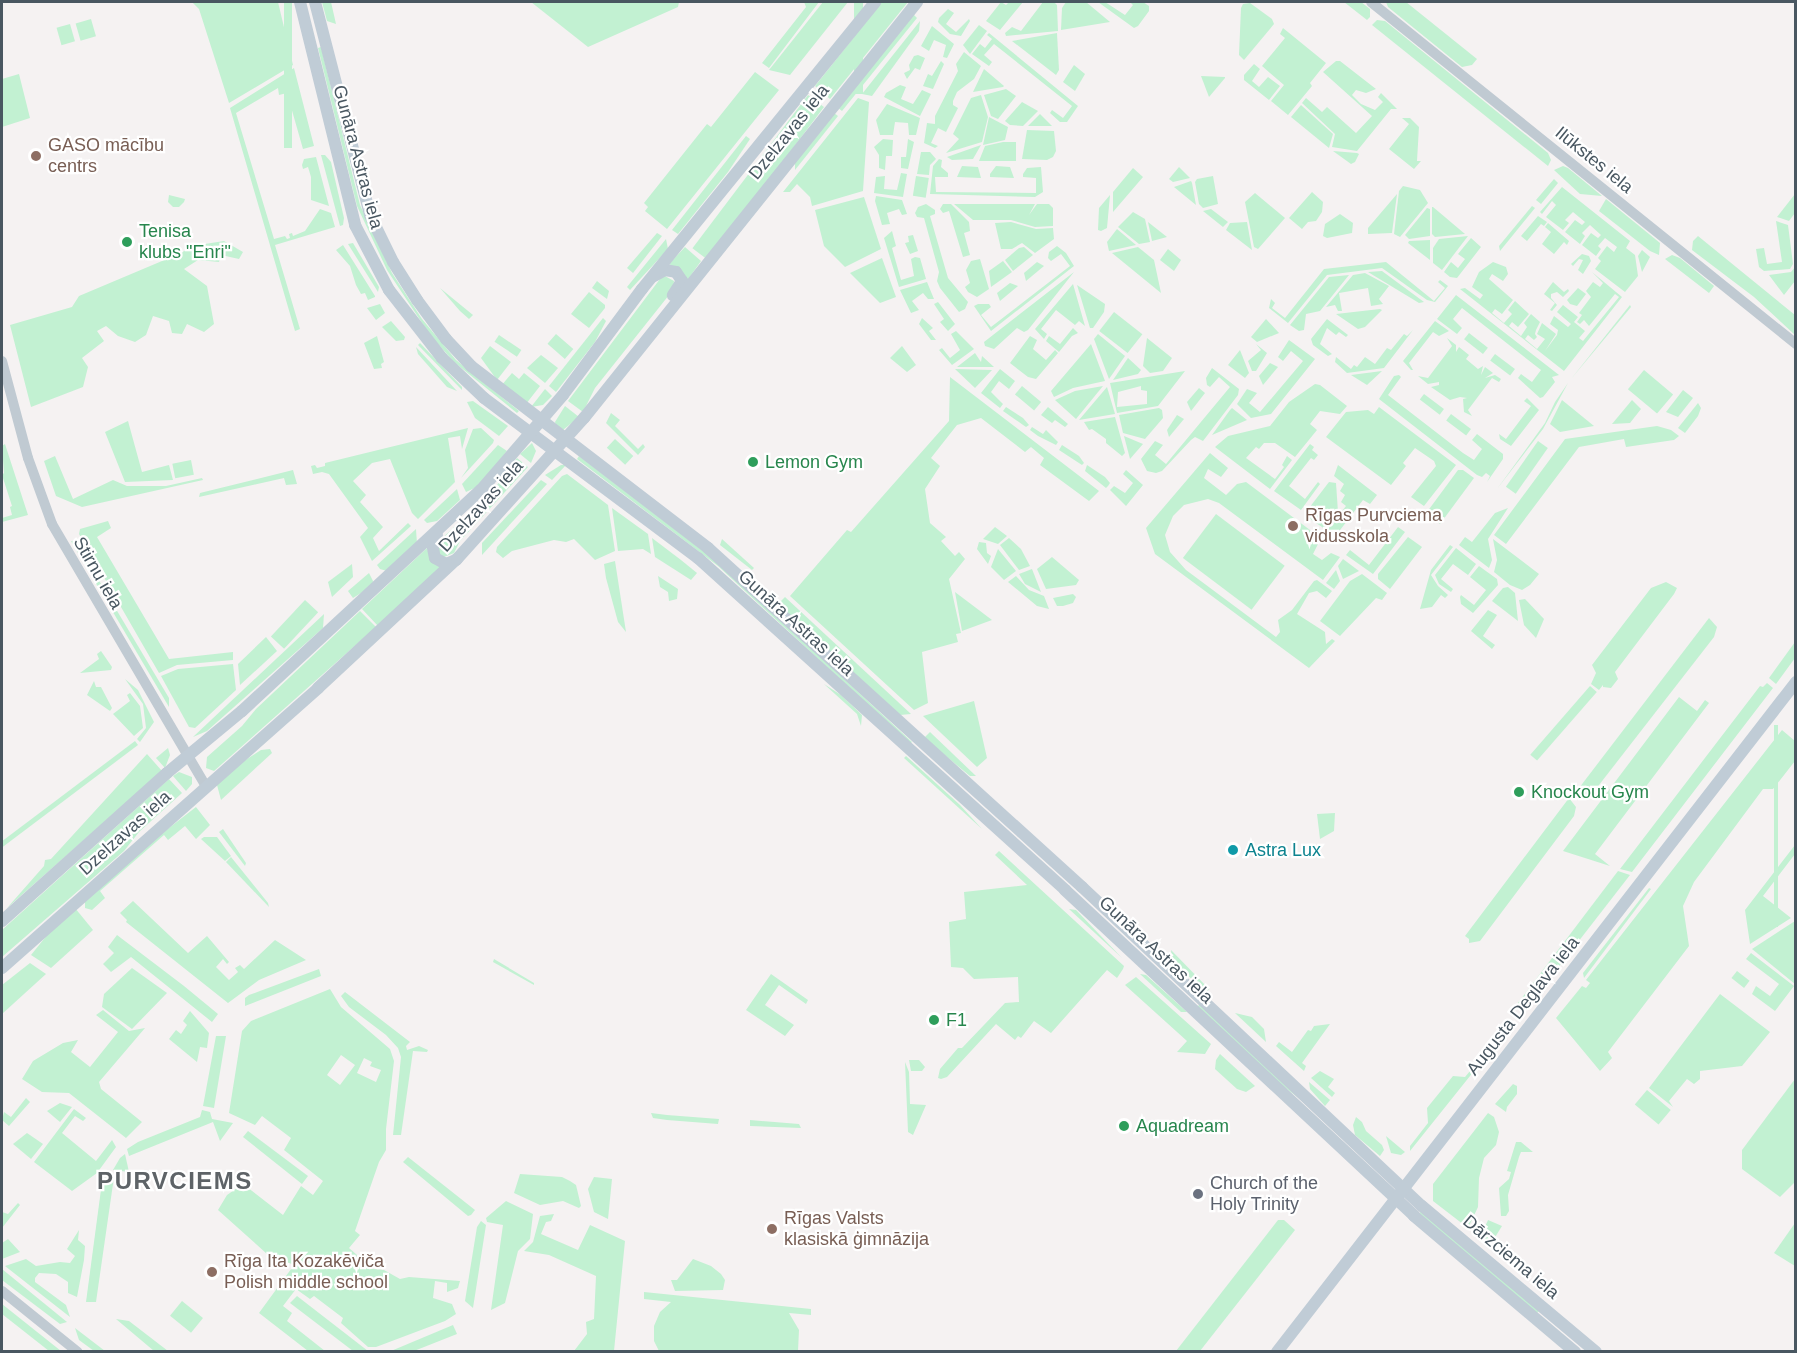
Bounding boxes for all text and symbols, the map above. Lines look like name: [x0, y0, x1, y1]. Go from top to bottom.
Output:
street label: Dzelzavas iela: [744, 80, 834, 184]
street label: Gunāra Astras iela: [328, 82, 388, 232]
street label: Ilūkstes iela: [1551, 122, 1637, 198]
place label: GASO mācību centrs: [48, 135, 164, 178]
marker: GASO mācību centrs: [29, 149, 43, 163]
place label: Tenisa klubs "Enri": [139, 221, 231, 264]
marker: Tenisa klubs "Enri": [120, 235, 134, 249]
place label: Lemon Gym: [765, 451, 863, 473]
marker: Lemon Gym: [746, 455, 760, 469]
street label: Dzelzavas iela: [434, 456, 528, 556]
place label: Rīgas Purvciema vidusskola: [1305, 505, 1442, 548]
marker: Rīgas Purvciema vidusskola: [1286, 519, 1300, 533]
street label: Stirnu iela: [69, 533, 127, 613]
street label: Gunāra Astras iela: [733, 565, 859, 681]
place label: Knockout Gym: [1531, 781, 1649, 803]
marker: Knockout Gym: [1512, 785, 1526, 799]
street label: Dzelzavas iela: [75, 786, 175, 880]
place label: Astra Lux: [1245, 839, 1321, 861]
marker: Astra Lux: [1226, 843, 1240, 857]
street label: Gunāra Astras iela: [1094, 891, 1218, 1009]
street label: Augusta Deglava iela: [1462, 932, 1584, 1080]
place label: F1: [946, 1009, 967, 1031]
marker: F1: [927, 1013, 941, 1027]
place label: Aquadream: [1136, 1115, 1229, 1137]
marker: Aquadream: [1117, 1119, 1131, 1133]
district label: PURVCIEMS: [97, 1167, 253, 1195]
place label: Church of the Holy Trinity: [1210, 1173, 1318, 1216]
marker: Church of the Holy Trinity: [1191, 1187, 1205, 1201]
place label: Rīgas Valsts klasiskā ģimnāzija: [784, 1208, 929, 1250]
street label: Dārzciema iela: [1458, 1210, 1564, 1304]
marker: Rīgas Valsts klasiskā ģimnāzija: [765, 1222, 779, 1236]
place label: Rīga Ita Kozakēviča Polish middle school: [224, 1251, 388, 1294]
marker: Rīga Ita Kozakēviča Polish middle school: [205, 1265, 219, 1279]

